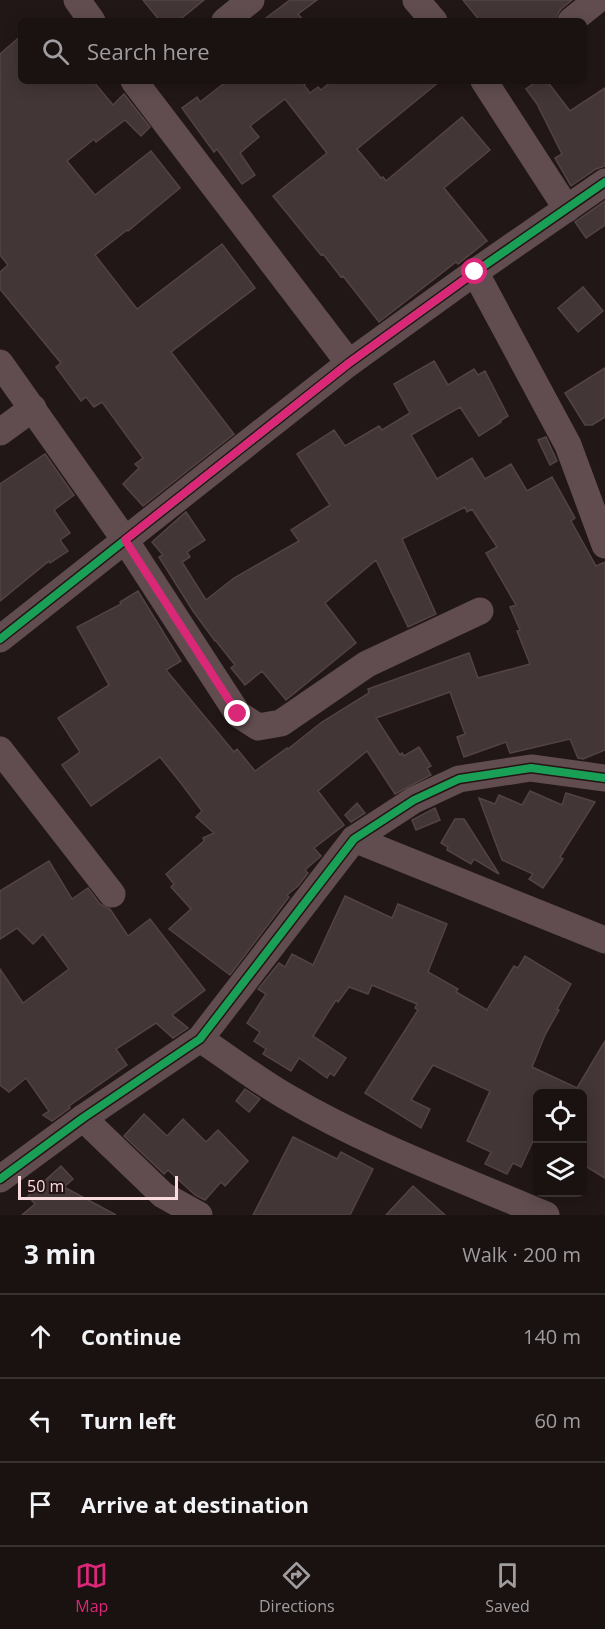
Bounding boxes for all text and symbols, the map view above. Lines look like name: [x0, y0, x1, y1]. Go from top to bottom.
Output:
search box: [18, 18, 587, 84]
icon: search: [39, 35, 72, 68]
text: Search here: [87, 36, 210, 66]
route start: [461, 258, 487, 284]
route end: [224, 700, 250, 726]
map controls: [533, 1089, 587, 1197]
button: locate: [533, 1089, 587, 1143]
button: layers: [533, 1143, 587, 1197]
scale bar: [18, 1173, 178, 1200]
text: 50 m: [27, 1175, 64, 1197]
text: 3 min: [24, 1236, 96, 1272]
text: Walk · 200 m: [462, 1241, 581, 1268]
icon: ahead: [24, 1320, 57, 1353]
text: Continue: [81, 1321, 181, 1351]
text: 140 m: [523, 1323, 581, 1350]
icon: left: [24, 1404, 57, 1437]
text: Turn left: [81, 1405, 176, 1435]
text: 60 m: [534, 1407, 581, 1434]
icon: arrive: [24, 1488, 57, 1521]
text: Arrive at destination: [81, 1489, 309, 1519]
tab: Map: [75, 1559, 108, 1617]
tab: Directions: [259, 1559, 335, 1617]
tab: Saved: [485, 1559, 530, 1617]

